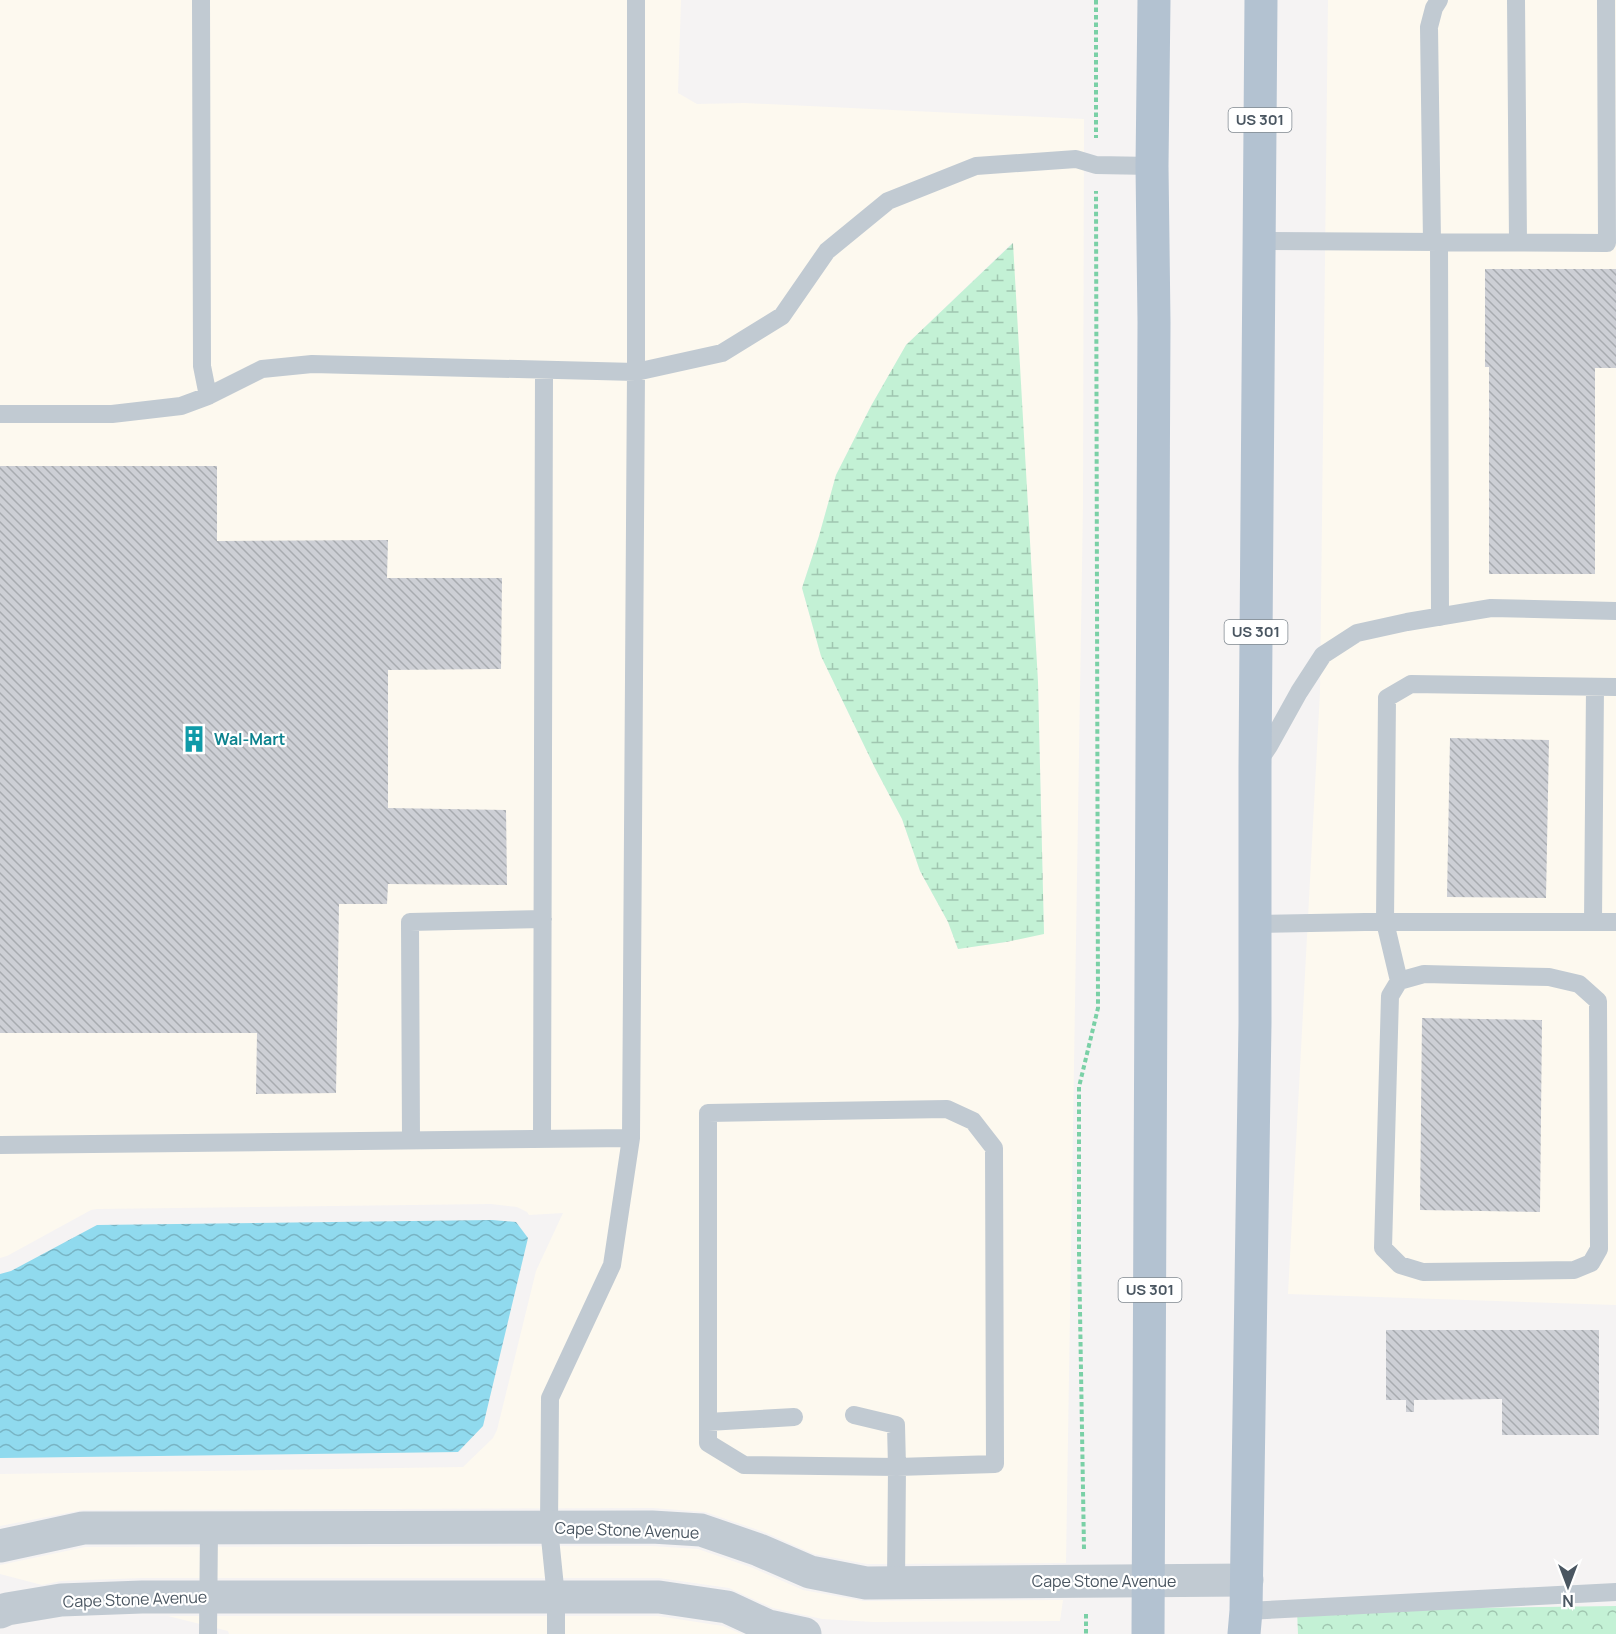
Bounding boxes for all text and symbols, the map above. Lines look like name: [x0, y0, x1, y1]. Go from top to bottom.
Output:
road number: US 301: [1228, 108, 1292, 132]
road number: US 301: [1224, 620, 1288, 644]
building icon: Wal-Mart: [179, 724, 209, 754]
place label: Wal-Mart: [214, 728, 286, 750]
road number: US 301: [1118, 1278, 1182, 1302]
street label: Cape Stone Avenue: [554, 1516, 700, 1544]
north arrow: [1538, 1556, 1598, 1616]
street label: Cape Stone Avenue: [1032, 1570, 1176, 1592]
street label: Cape Stone Avenue: [62, 1585, 208, 1613]
text: N: [1562, 1590, 1574, 1612]

